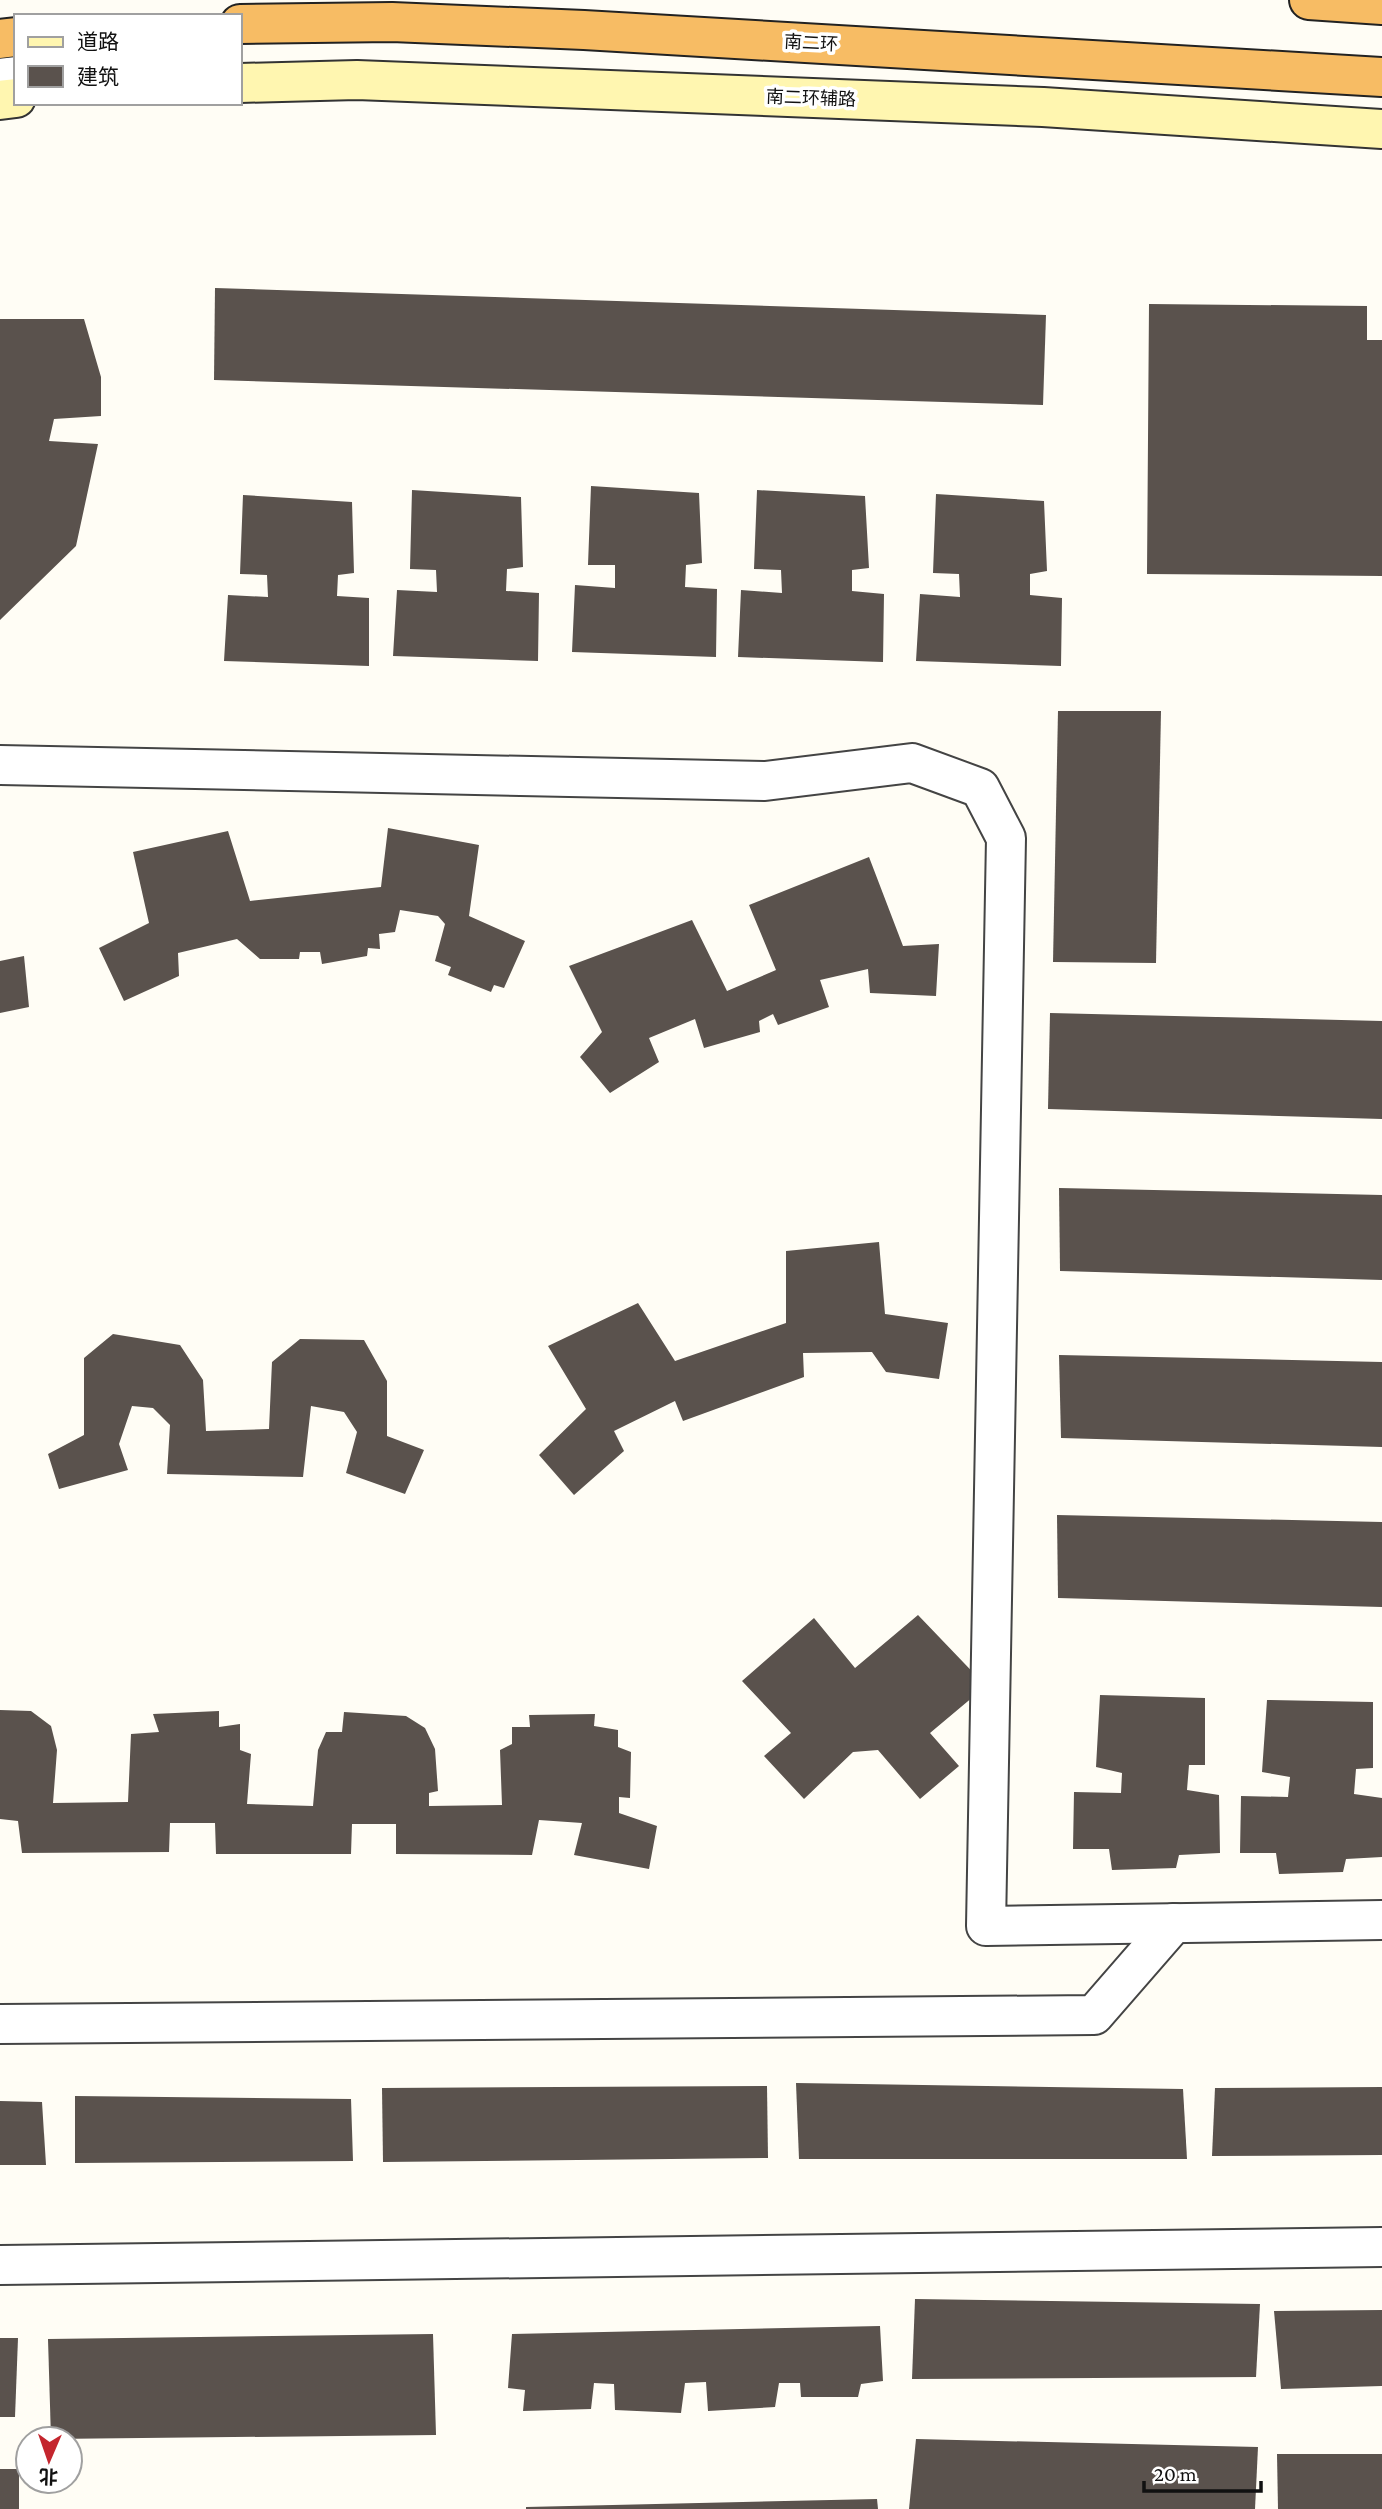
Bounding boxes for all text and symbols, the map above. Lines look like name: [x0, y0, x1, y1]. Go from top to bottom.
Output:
legend: [14, 14, 242, 105]
text: 道路: [77, 30, 119, 54]
street label: 南二环: [784, 32, 838, 54]
text: 建筑: [77, 65, 119, 89]
street label: 南二环辅路: [766, 86, 856, 110]
north arrow: [14, 2425, 84, 2495]
scale bar: [1144, 2450, 1261, 2494]
text: 20 m: [1154, 2462, 1197, 2486]
text: 北: [39, 2466, 58, 2487]

